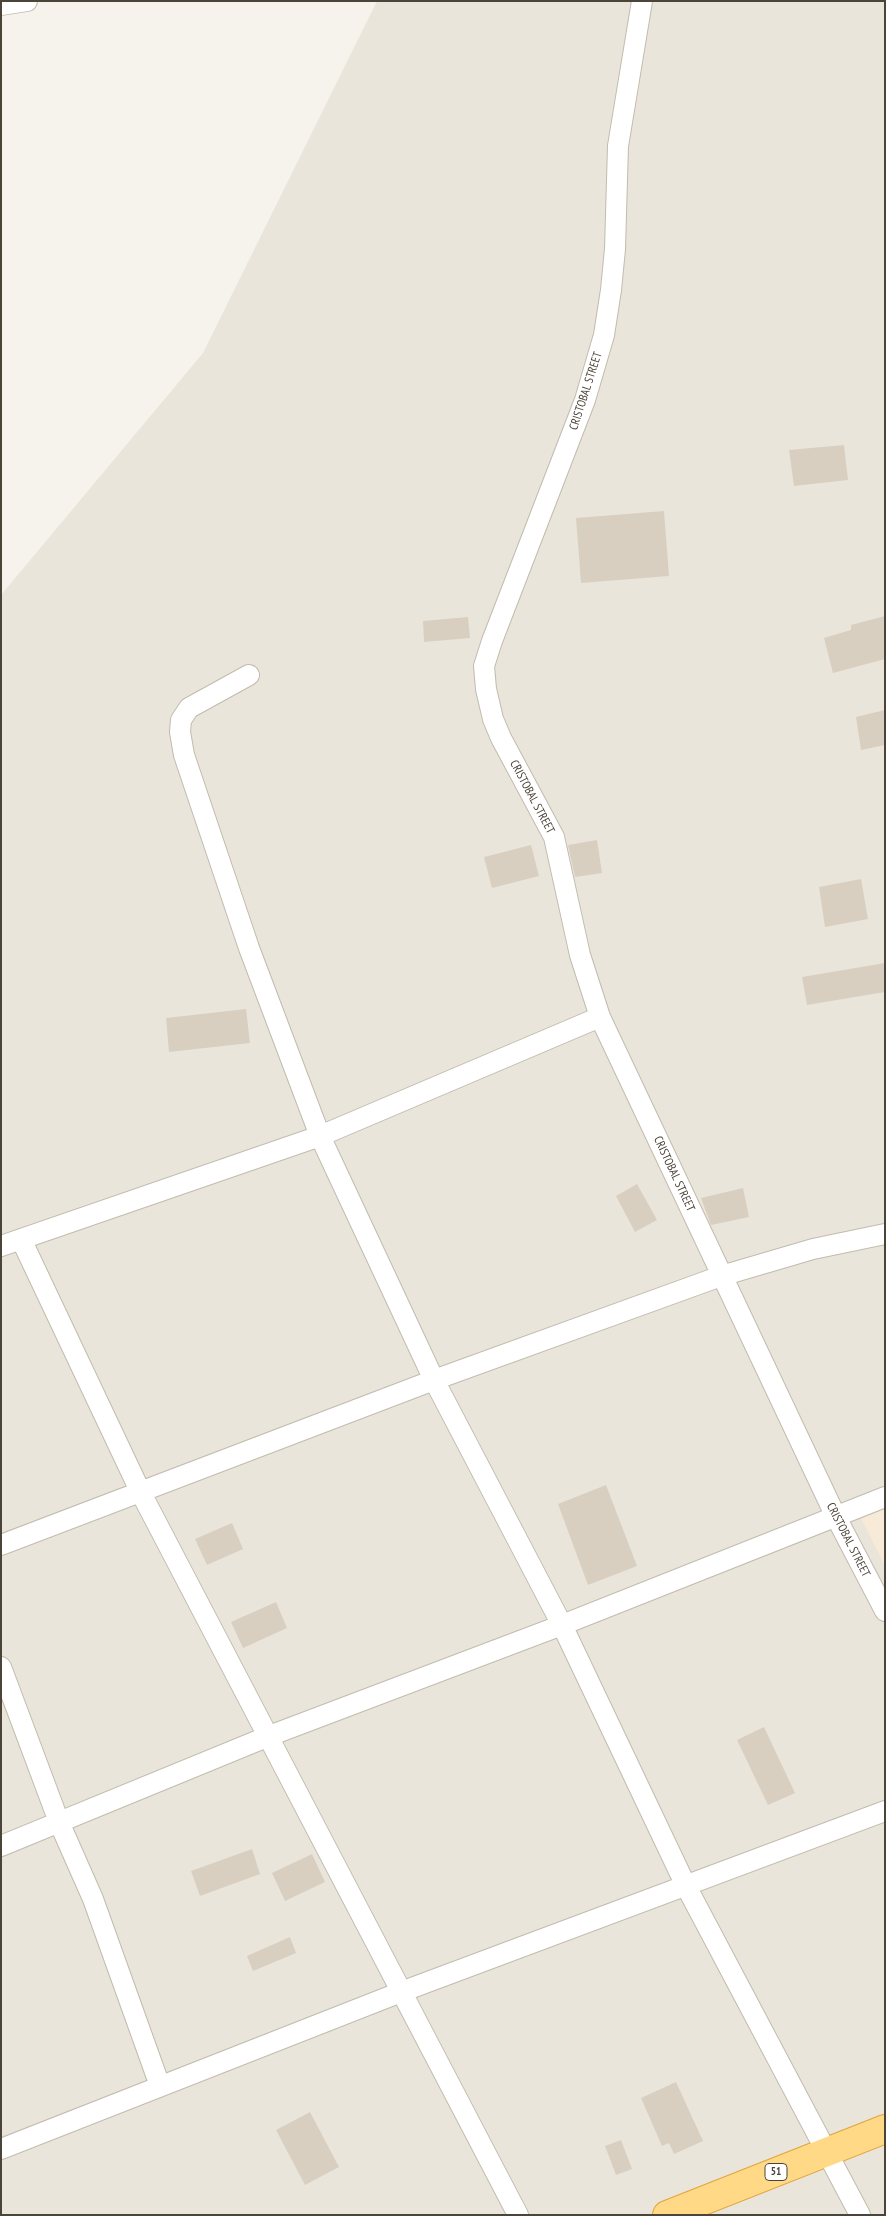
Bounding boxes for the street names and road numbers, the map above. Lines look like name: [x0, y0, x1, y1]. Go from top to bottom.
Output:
street label: CRISTOBAL STREET: [567, 350, 605, 432]
street label: CRISTOBAL STREET: [507, 758, 557, 836]
street label: CRISTOBAL STREET: [650, 1134, 698, 1214]
street label: CRISTOBAL STREET: [823, 1500, 873, 1580]
road number: 51: [765, 2164, 787, 2180]

